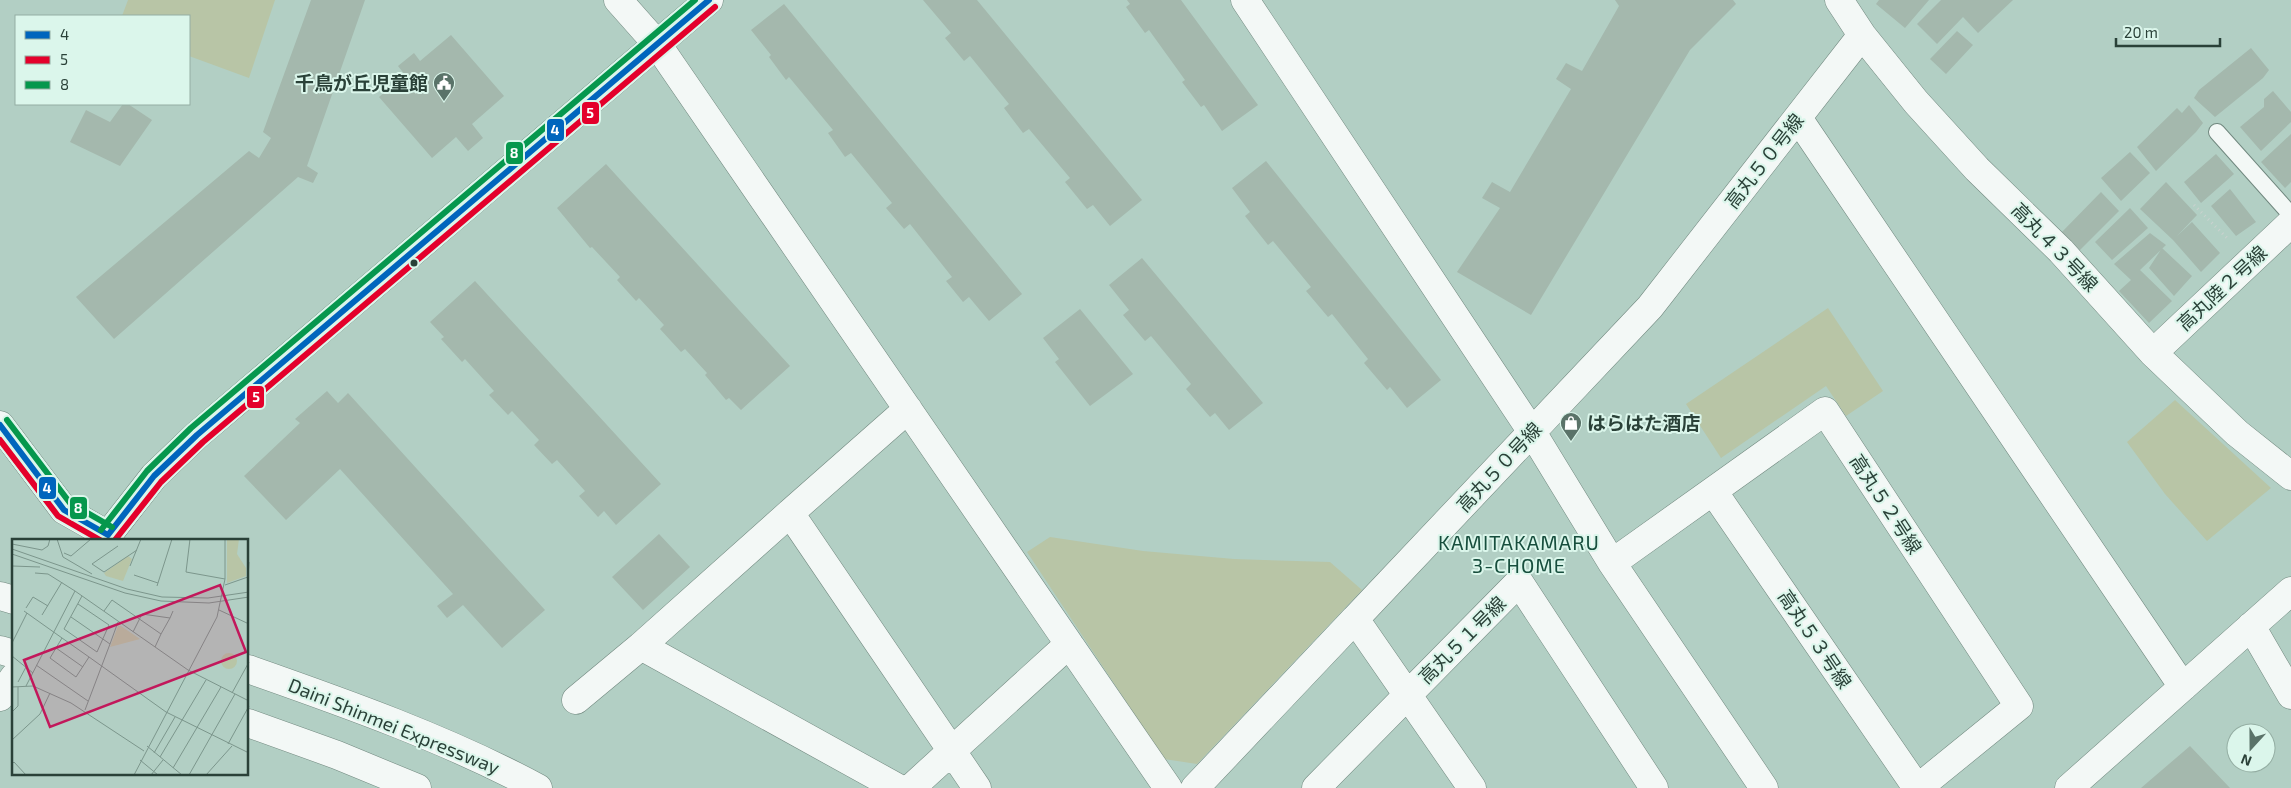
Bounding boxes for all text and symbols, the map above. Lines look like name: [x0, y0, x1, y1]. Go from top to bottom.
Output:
legend: [15, 15, 190, 105]
scale bar: [2116, 15, 2220, 47]
text: 20 m: [2124, 23, 2158, 41]
text: 4: [60, 25, 69, 43]
text: 5: [60, 50, 68, 68]
place label: 千鳥が丘児童館: [295, 71, 428, 94]
public building icon: 千鳥が丘児童館: [432, 71, 456, 102]
text: 8: [60, 75, 69, 93]
line badge: 5: [581, 101, 600, 125]
text: 5: [586, 104, 594, 121]
street label: 高丸５０号線: [1719, 109, 1808, 213]
line badge: 4: [546, 118, 565, 142]
text: 4: [551, 121, 560, 138]
line badge: 8: [505, 141, 524, 165]
text: 8: [510, 144, 518, 161]
street label: 高丸４３号線: [2007, 198, 2103, 296]
street label: 高丸陸２号線: [2172, 240, 2271, 335]
unlabelled marker: [409, 258, 419, 268]
line badge: 5: [246, 385, 265, 409]
text: 5: [252, 388, 260, 405]
shop icon: はらはた酒店: [1559, 411, 1583, 442]
place label: はらはた酒店: [1587, 411, 1701, 434]
street label: 高丸５０号線: [1451, 417, 1546, 516]
street label: 高丸５２号線: [1846, 450, 1927, 558]
line badge: 4: [38, 476, 57, 500]
text: 4: [43, 479, 52, 496]
line badge: 8: [69, 496, 88, 520]
text: 8: [74, 499, 82, 516]
district label: KAMITAKAMARU 3-CHOME: [1438, 530, 1600, 577]
inset map: [12, 539, 249, 776]
street label: 高丸５３号線: [1774, 585, 1857, 692]
street label: 高丸５１号線: [1413, 591, 1510, 688]
street label: Daini Shinmei Expressway: [285, 673, 503, 778]
north arrow: [2226, 723, 2276, 773]
text: N: [2238, 751, 2254, 770]

